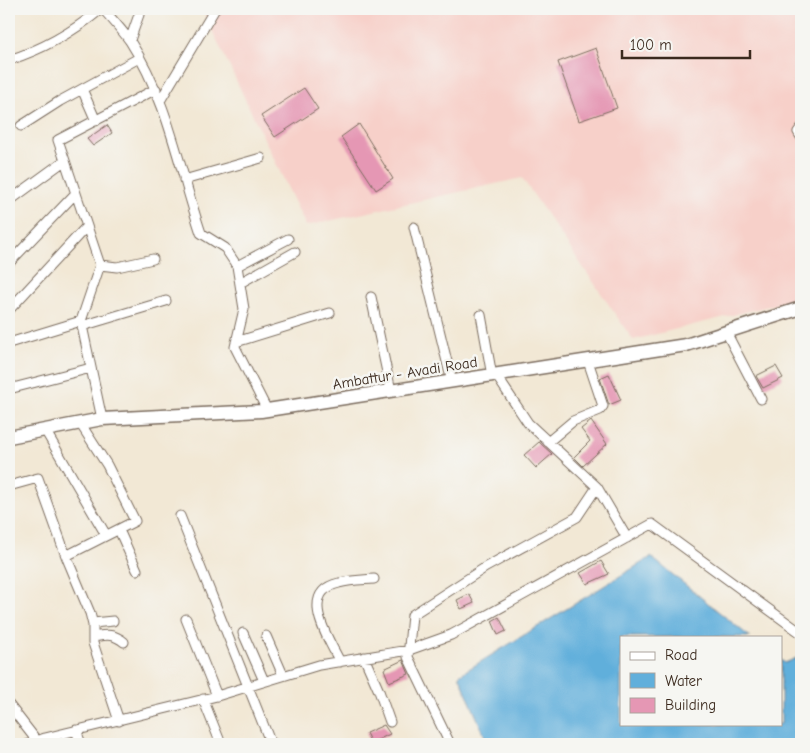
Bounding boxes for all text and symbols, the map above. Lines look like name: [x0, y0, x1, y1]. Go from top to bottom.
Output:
scale bar: [622, 28, 750, 60]
text: 100 m: [630, 36, 672, 54]
street label: Ambattur - Avadi Road: [331, 353, 479, 393]
legend: [620, 636, 782, 726]
text: Road: [665, 646, 697, 664]
text: Water: [665, 672, 702, 690]
text: Building: [665, 696, 716, 714]

